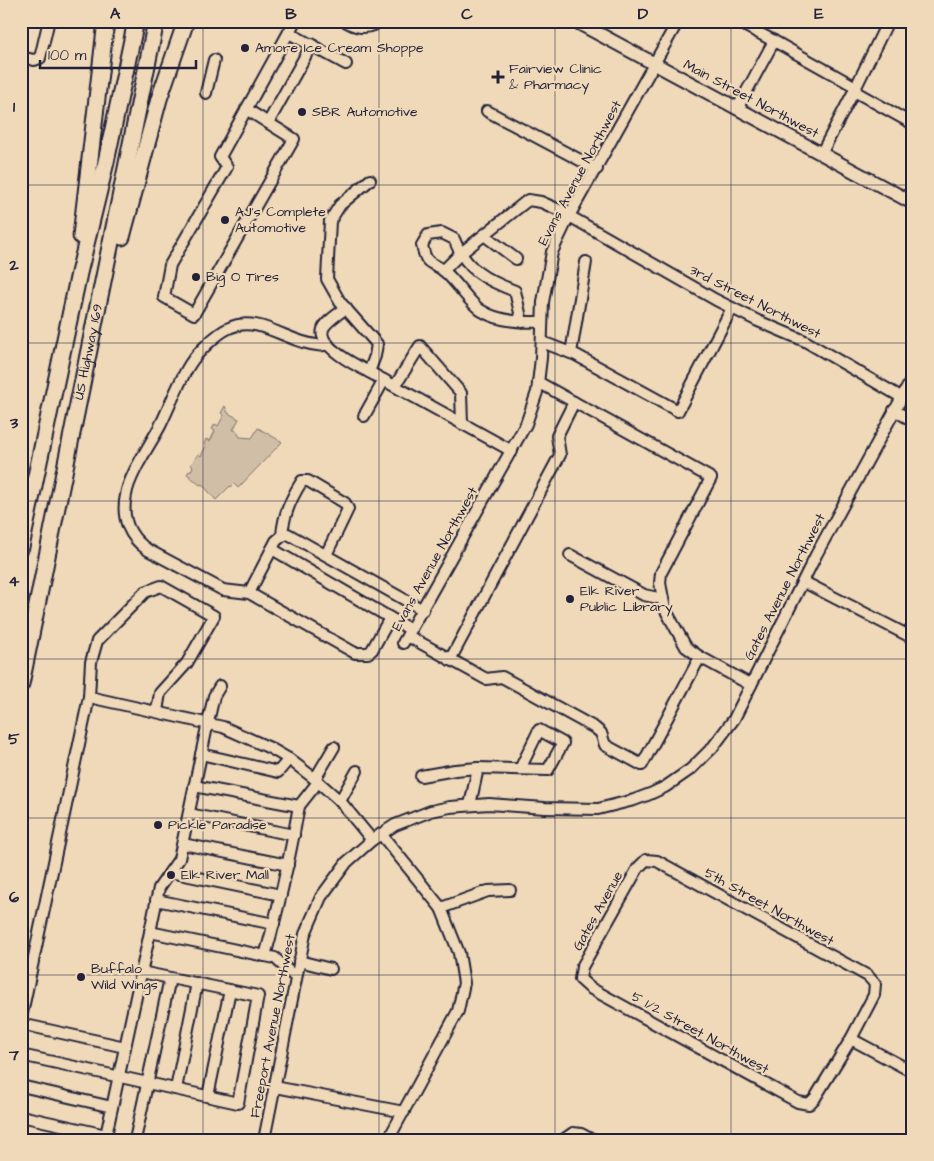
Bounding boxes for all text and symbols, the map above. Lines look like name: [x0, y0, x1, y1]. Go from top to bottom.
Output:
text: A: [110, 3, 121, 25]
text: B: [285, 3, 297, 25]
text: C: [461, 3, 473, 25]
text: D: [638, 3, 649, 25]
text: E: [814, 3, 824, 25]
scale bar: [40, 38, 196, 70]
place label: Amore Ice Cream Shoppe: [255, 38, 424, 58]
marker: Amore Ice Cream Shoppe: [239, 42, 251, 54]
text: 100 m: [48, 45, 87, 66]
street label: Main Street Northwest: [680, 55, 823, 143]
place label: Fairview Clinic & Pharmacy: [509, 59, 602, 95]
marker: Fairview Clinic & Pharmacy: [491, 70, 505, 84]
text: 1: [13, 96, 16, 118]
street label: Evans Avenue Northwest: [533, 97, 627, 249]
place label: SBR Automotive: [312, 102, 418, 122]
marker: SBR Automotive: [296, 106, 308, 118]
place label: AJ's Complete Automotive: [235, 202, 326, 238]
marker: AJ's Complete Automotive: [219, 214, 231, 226]
text: 2: [8, 254, 19, 276]
street label: 3rd Street Northwest: [686, 260, 824, 344]
place label: Big O Tires: [206, 267, 279, 287]
marker: Big O Tires: [190, 271, 202, 283]
street label: US Highway 169: [69, 302, 108, 402]
text: 3: [9, 412, 19, 434]
street label: Evans Avenue Northwest: [387, 483, 483, 635]
street label: Gates Avenue Northwest: [739, 510, 831, 664]
text: 4: [9, 570, 20, 592]
place label: Elk River Public Library: [580, 581, 673, 617]
marker: Elk River Public Library: [564, 593, 576, 605]
text: 5: [8, 728, 20, 750]
place label: Pickle Paradise: [168, 815, 267, 835]
marker: Pickle Paradise: [152, 819, 164, 831]
street label: 5th Street Northwest: [701, 863, 838, 951]
place label: Elk River Mall: [181, 865, 269, 885]
street label: Gates Avenue: [568, 867, 628, 954]
marker: Elk River Mall: [165, 869, 177, 881]
text: 6: [9, 886, 19, 908]
street label: Freeport Avenue Northwest: [245, 932, 301, 1120]
place label: Buffalo Wild Wings: [91, 959, 158, 995]
marker: Buffalo Wild Wings: [75, 971, 87, 983]
street label: 5 1/2 Street Northwest: [628, 987, 773, 1079]
text: 7: [8, 1044, 19, 1066]

